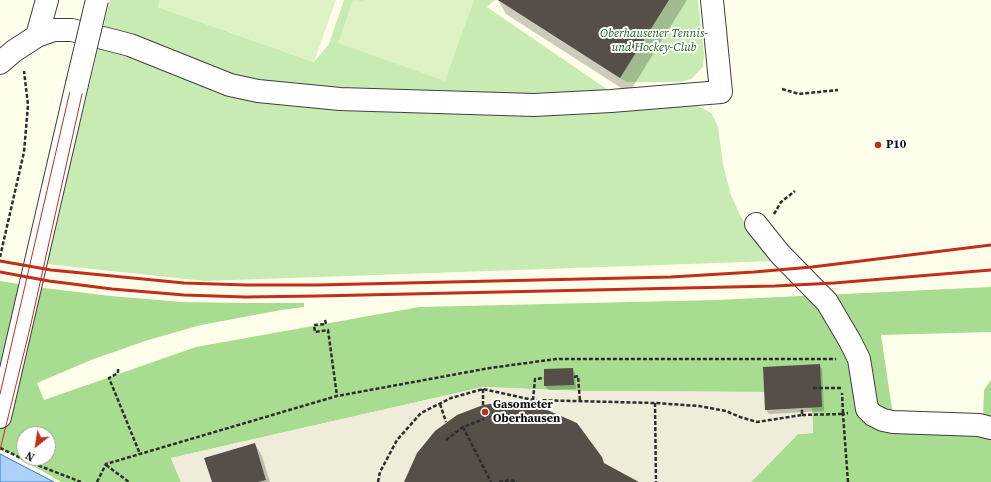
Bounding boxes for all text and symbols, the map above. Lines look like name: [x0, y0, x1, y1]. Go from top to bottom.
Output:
park label: Oberhausener Tennis- und Hockey-Club: [600, 27, 708, 55]
place label: P10: [886, 138, 906, 152]
marker: P10: [873, 140, 883, 150]
place label: Gasometer Oberhausen: [493, 398, 560, 426]
marker: Gasometer Oberhausen: [480, 407, 490, 417]
north arrow: [16, 426, 56, 466]
text: N: [23, 447, 37, 464]

